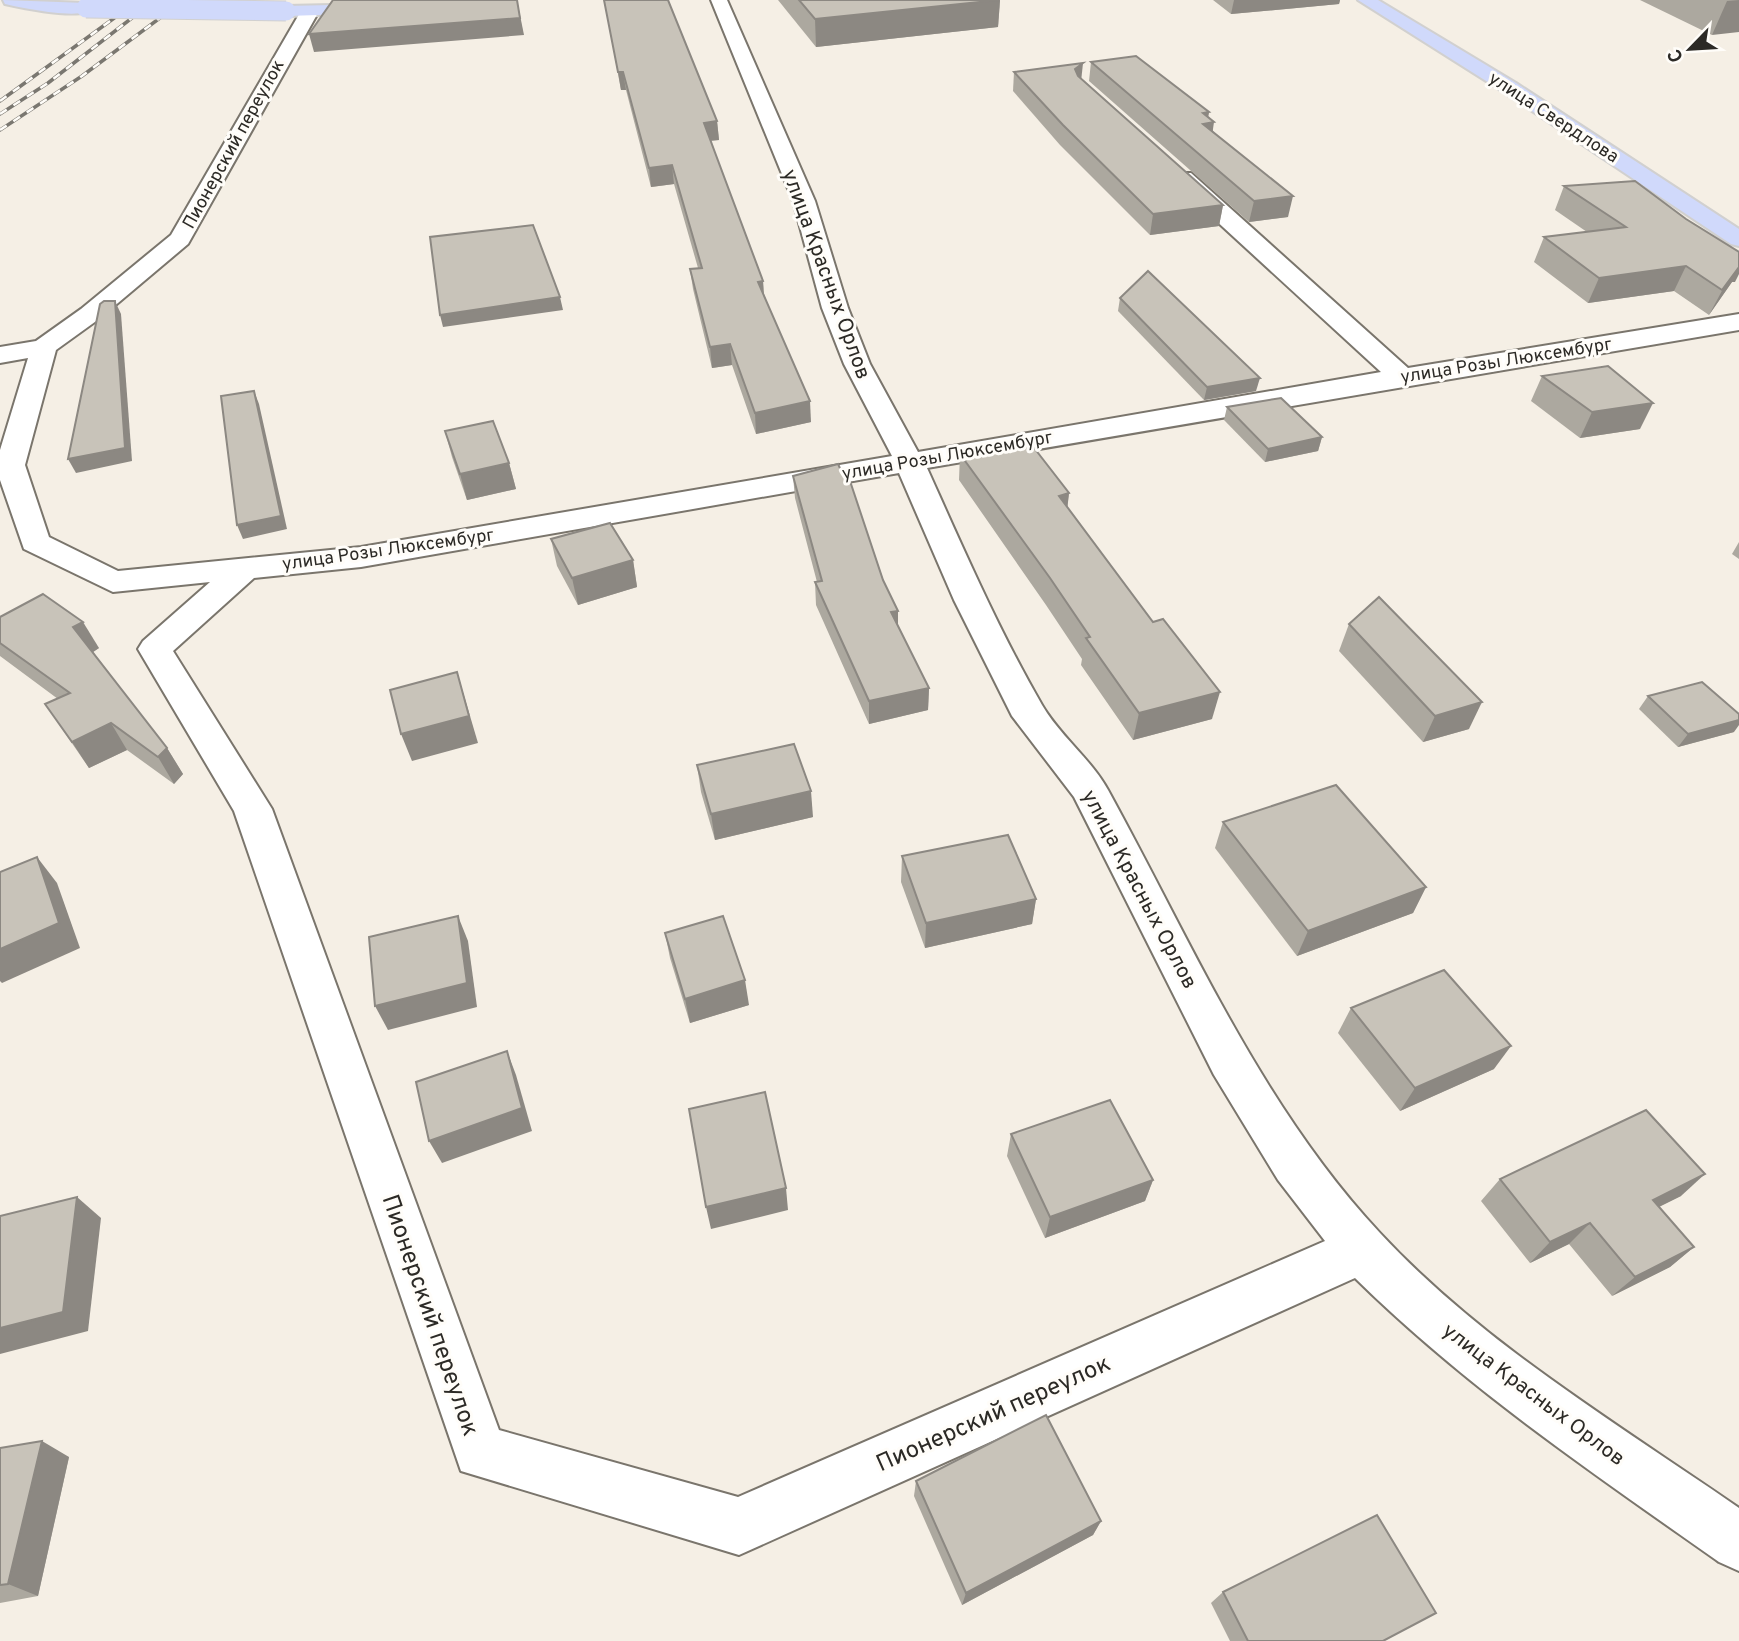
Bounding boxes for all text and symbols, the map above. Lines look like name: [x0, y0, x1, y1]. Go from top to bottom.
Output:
north arrow: [1655, 14, 1725, 84]
text: С: [1663, 45, 1690, 66]
street label: Пионерский переулок: [178, 56, 290, 233]
street label: улица Свердлова: [1484, 68, 1623, 169]
street label: улица Красных Орлов: [775, 166, 876, 383]
street label: улица Розы Люксембург: [1399, 333, 1614, 390]
street label: улица Розы Люксембург: [840, 427, 1055, 486]
street label: улица Розы Люксембург: [281, 524, 496, 577]
street label: улица Красных Орлов: [1075, 786, 1203, 994]
street label: Пионерский переулок: [374, 1191, 485, 1440]
street label: улица Красных Орлов: [1437, 1318, 1630, 1473]
street label: Пионерский переулок: [872, 1350, 1116, 1480]

